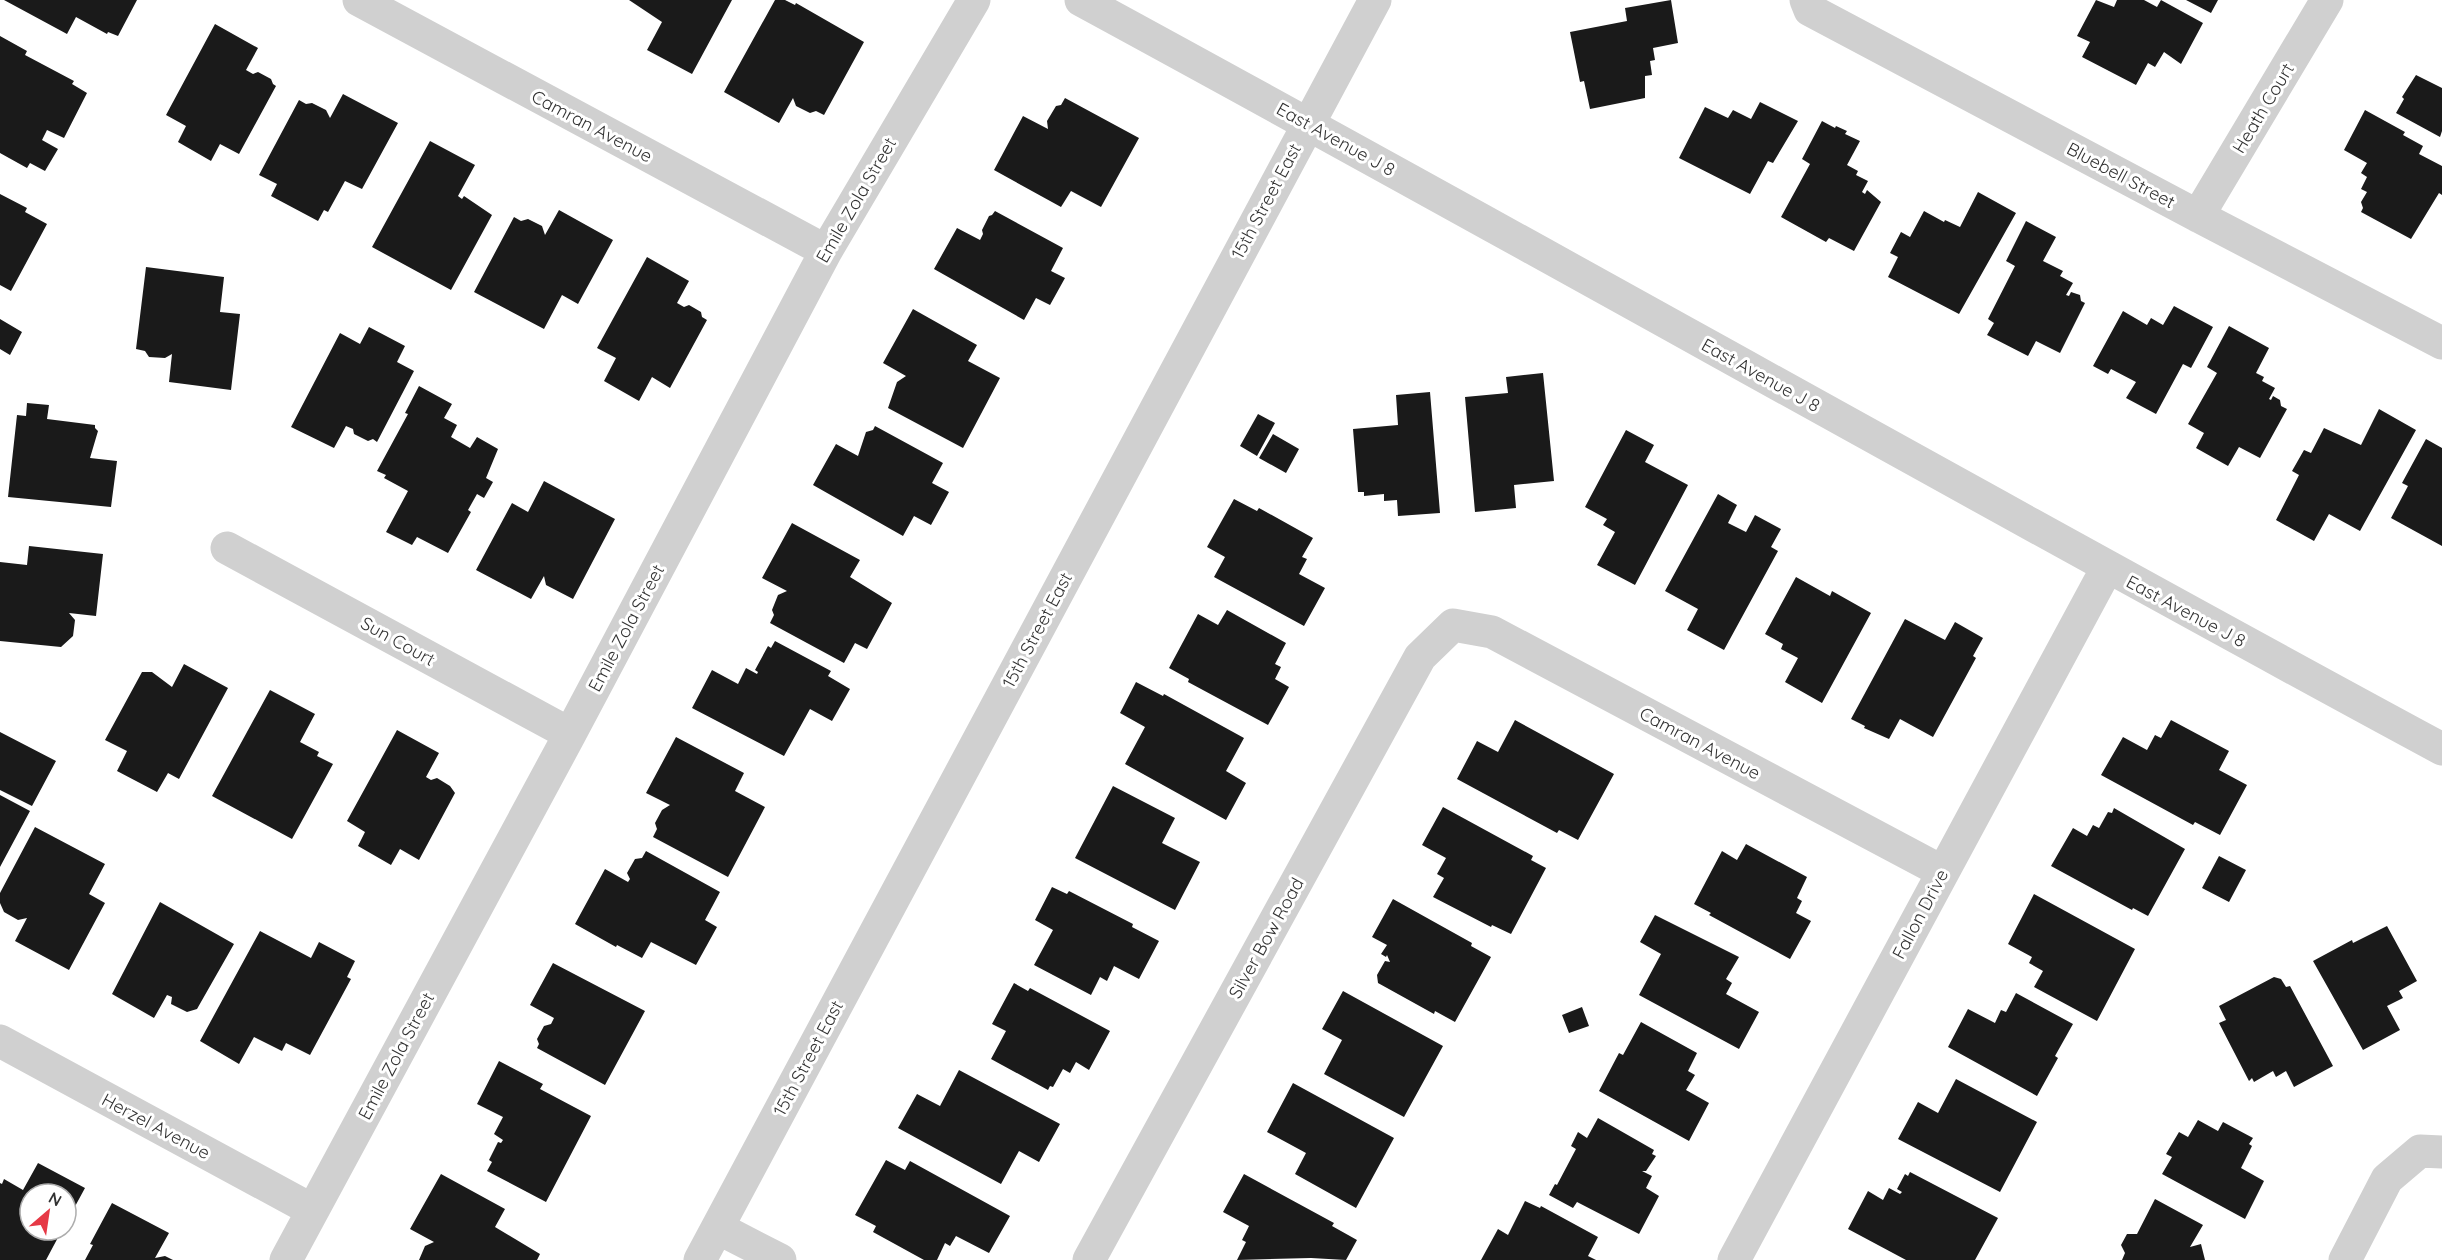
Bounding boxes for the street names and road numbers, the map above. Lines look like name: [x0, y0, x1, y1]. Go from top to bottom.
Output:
street label: Heath Court: [2227, 59, 2299, 157]
street label: Camran Avenue: [528, 84, 656, 168]
street label: East Avenue J 8: [1273, 97, 1399, 181]
street label: Emile Zola Street: [811, 133, 901, 267]
street label: Bluebell Street: [2063, 137, 2179, 213]
street label: 15th Street East: [1226, 139, 1306, 263]
street label: East Avenue J 8: [1698, 333, 1824, 417]
street label: Emile Zola Street: [583, 560, 669, 696]
street label: 15th Street East: [997, 568, 1077, 692]
street label: East Avenue J 8: [2122, 570, 2250, 652]
street label: Sun Court: [357, 611, 439, 671]
street label: Camran Avenue: [1636, 701, 1764, 785]
street label: Fallon Drive: [1887, 865, 1953, 963]
street label: Silver Bow Road: [1223, 873, 1309, 1003]
street label: Emile Zola Street: [353, 988, 439, 1124]
street label: 15th Street East: [768, 996, 848, 1120]
street label: Herzel Avenue: [98, 1088, 214, 1164]

